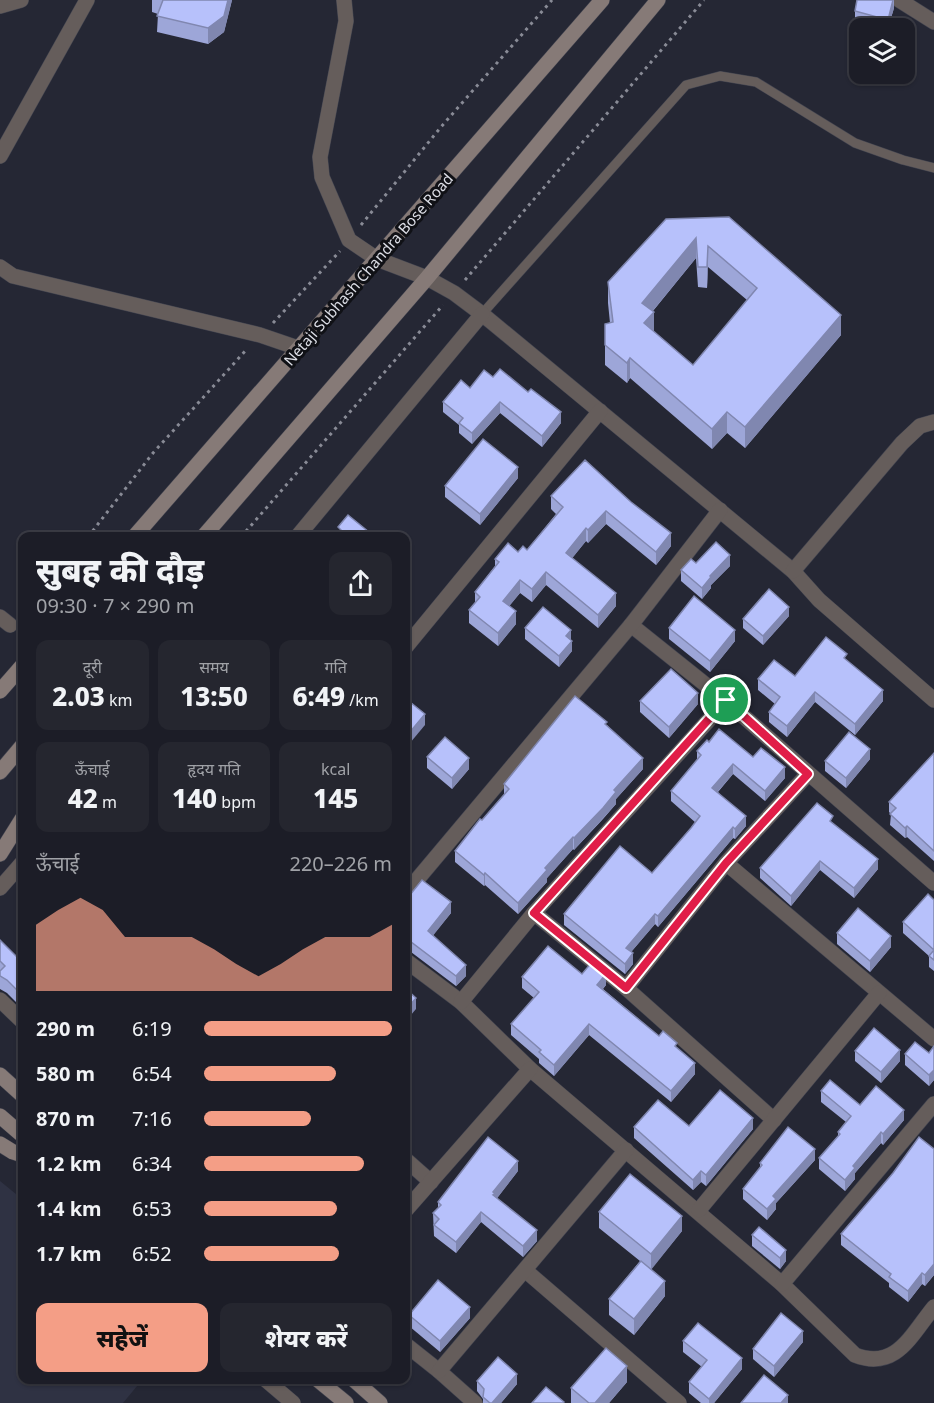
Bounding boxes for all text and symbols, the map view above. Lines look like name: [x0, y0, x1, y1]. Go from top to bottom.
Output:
map controls: [849, 18, 915, 84]
button: layers: [849, 18, 915, 84]
street label: Netaji Subhash Chandra Bose Road: [279, 169, 457, 369]
text: सुबह की दौड़: [36, 547, 204, 592]
button: share: [329, 552, 392, 615]
text: 09:30 · 7 × 290 m: [36, 592, 194, 619]
text: दूरी: [83, 656, 102, 678]
text: समय: [199, 656, 229, 678]
text: गति: [325, 656, 347, 678]
pin: [700, 674, 751, 725]
text: 2.03: [52, 678, 105, 714]
text: 13:50: [180, 678, 248, 714]
text: 6:49: [293, 678, 345, 714]
icon: arrive: [709, 683, 742, 716]
text: km: [105, 689, 132, 711]
text: /km: [345, 689, 379, 711]
text: ऊँचाई: [75, 758, 110, 780]
text: हृदय गति: [187, 758, 241, 780]
text: kcal: [321, 758, 350, 780]
text: 42: [68, 780, 98, 816]
text: 140: [172, 780, 217, 816]
text: 145: [313, 780, 358, 816]
text: m: [98, 791, 117, 813]
text: bpm: [217, 791, 256, 813]
text: ऊँचाई: [36, 850, 79, 877]
text: 220–226 m: [289, 850, 392, 877]
text: 290 m: [36, 1015, 95, 1042]
text: 6:19: [132, 1015, 172, 1042]
text: 580 m: [36, 1060, 95, 1087]
text: 6:54: [132, 1060, 172, 1087]
text: 870 m: [36, 1105, 95, 1132]
text: 7:16: [132, 1105, 172, 1132]
text: 1.2 km: [36, 1150, 102, 1177]
text: 6:34: [132, 1150, 172, 1177]
text: 1.4 km: [36, 1195, 102, 1222]
text: 6:53: [132, 1195, 172, 1222]
text: 1.7 km: [36, 1240, 102, 1267]
text: 6:52: [132, 1240, 172, 1267]
button: सहेजें: [36, 1303, 208, 1372]
button: शेयर करें: [220, 1303, 392, 1372]

